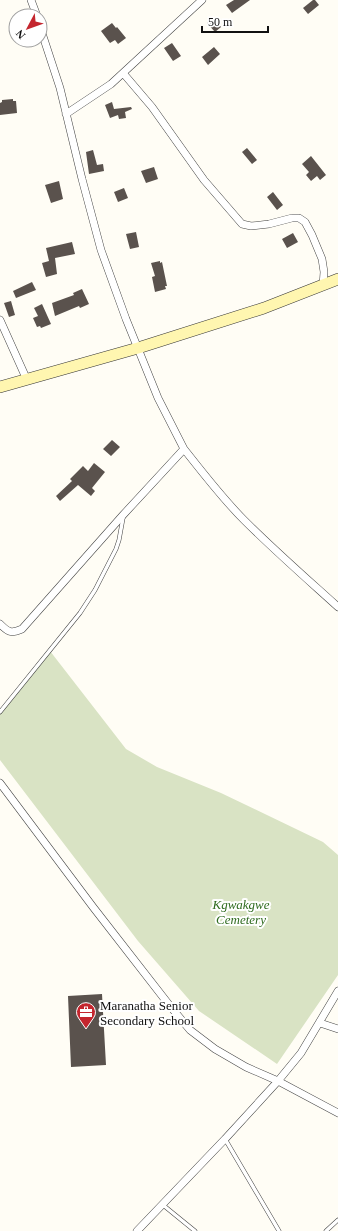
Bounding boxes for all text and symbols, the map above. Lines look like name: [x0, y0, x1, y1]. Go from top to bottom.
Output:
north arrow: [8, 8, 48, 48]
scale bar: [202, 8, 268, 34]
text: 50 m: [208, 15, 233, 29]
text: N: [13, 28, 28, 41]
park label: Kgwakgwe Cemetery: [211, 897, 270, 927]
place label: Maranatha Senior Secondary School: [100, 998, 195, 1028]
office icon: Maranatha Senior Secondary School: [75, 1001, 97, 1029]

